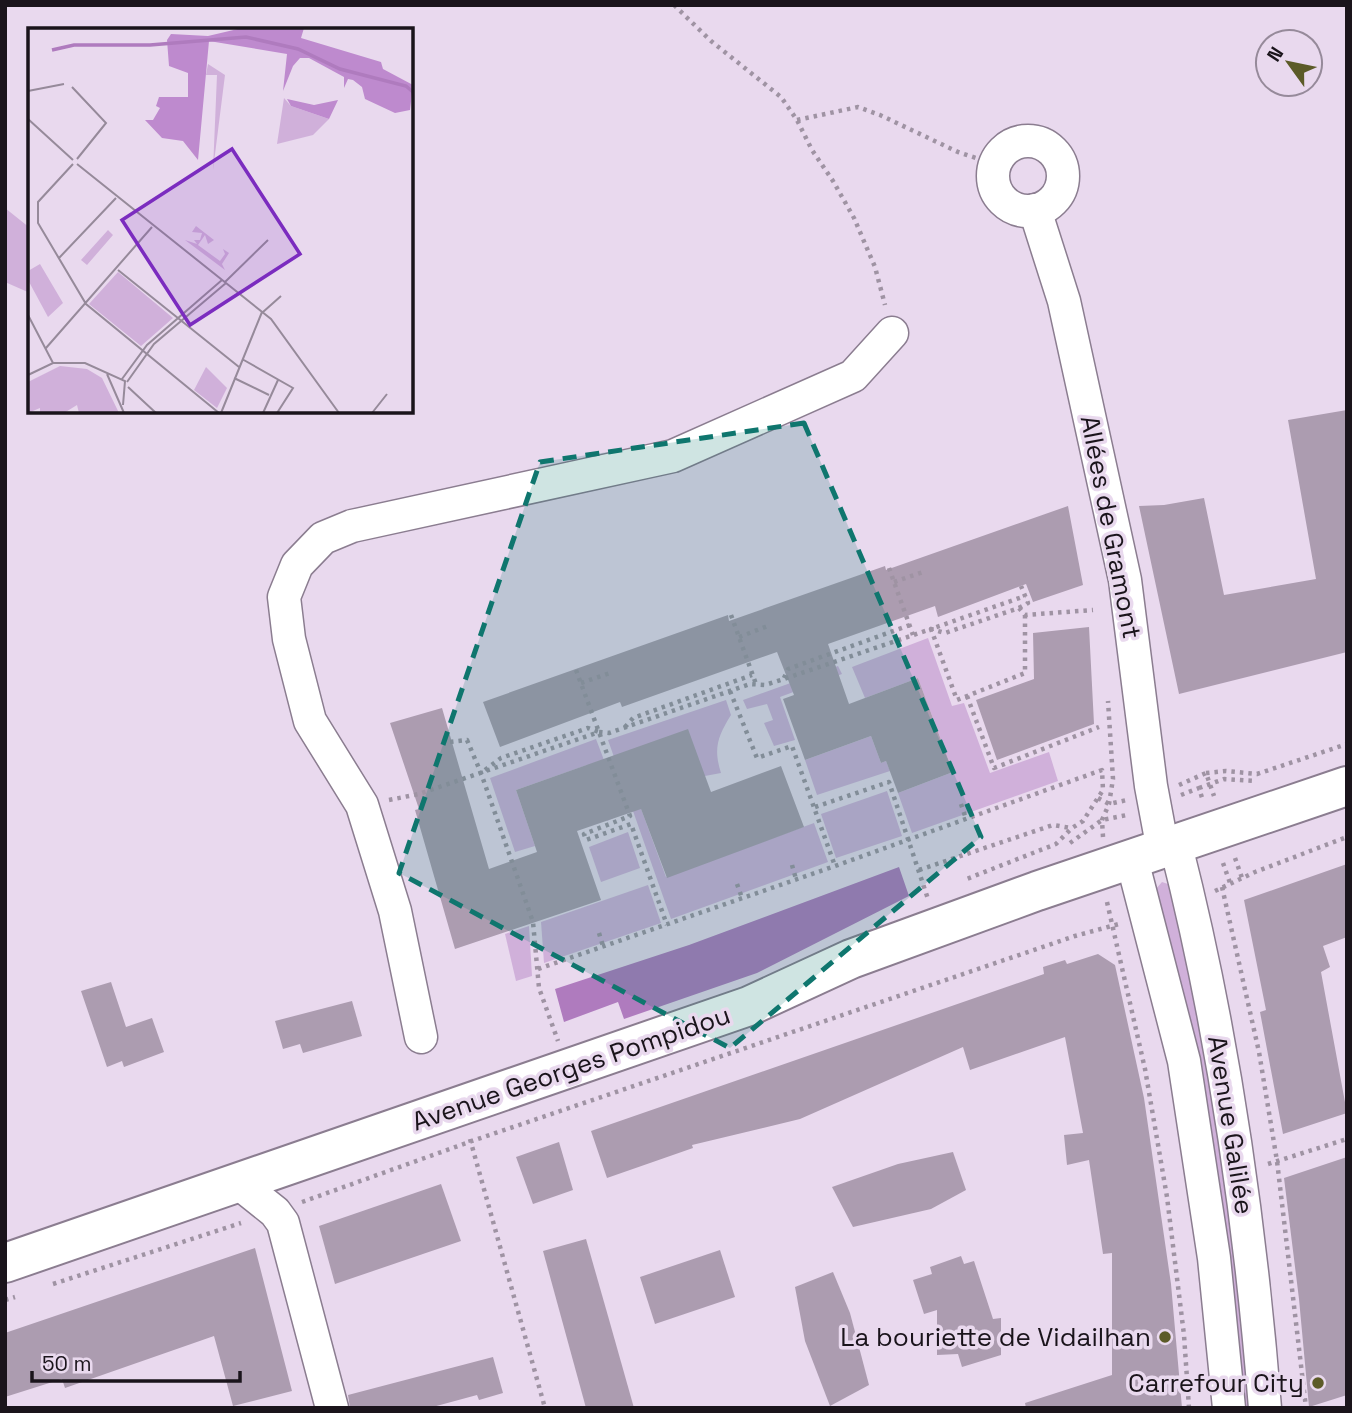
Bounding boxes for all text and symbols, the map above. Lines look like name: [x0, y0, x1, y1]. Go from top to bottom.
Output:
inset map: [28, 28, 413, 413]
north arrow: [1254, 28, 1324, 98]
text: N: [1261, 42, 1289, 66]
street label: Allées de Gramont: [1073, 413, 1149, 641]
street label: Avenue Georges Pompidou: [407, 997, 735, 1139]
street label: Avenue Galilée: [1200, 1033, 1262, 1217]
place label: La bouriette de Vidailhan: [840, 1320, 1151, 1354]
marker: La bouriette de Vidailhan: [1157, 1329, 1173, 1345]
scale bar: [32, 1340, 240, 1384]
text: 50 m: [42, 1350, 92, 1377]
place label: Carrefour City: [1128, 1366, 1304, 1400]
marker: Carrefour City: [1310, 1375, 1326, 1391]

